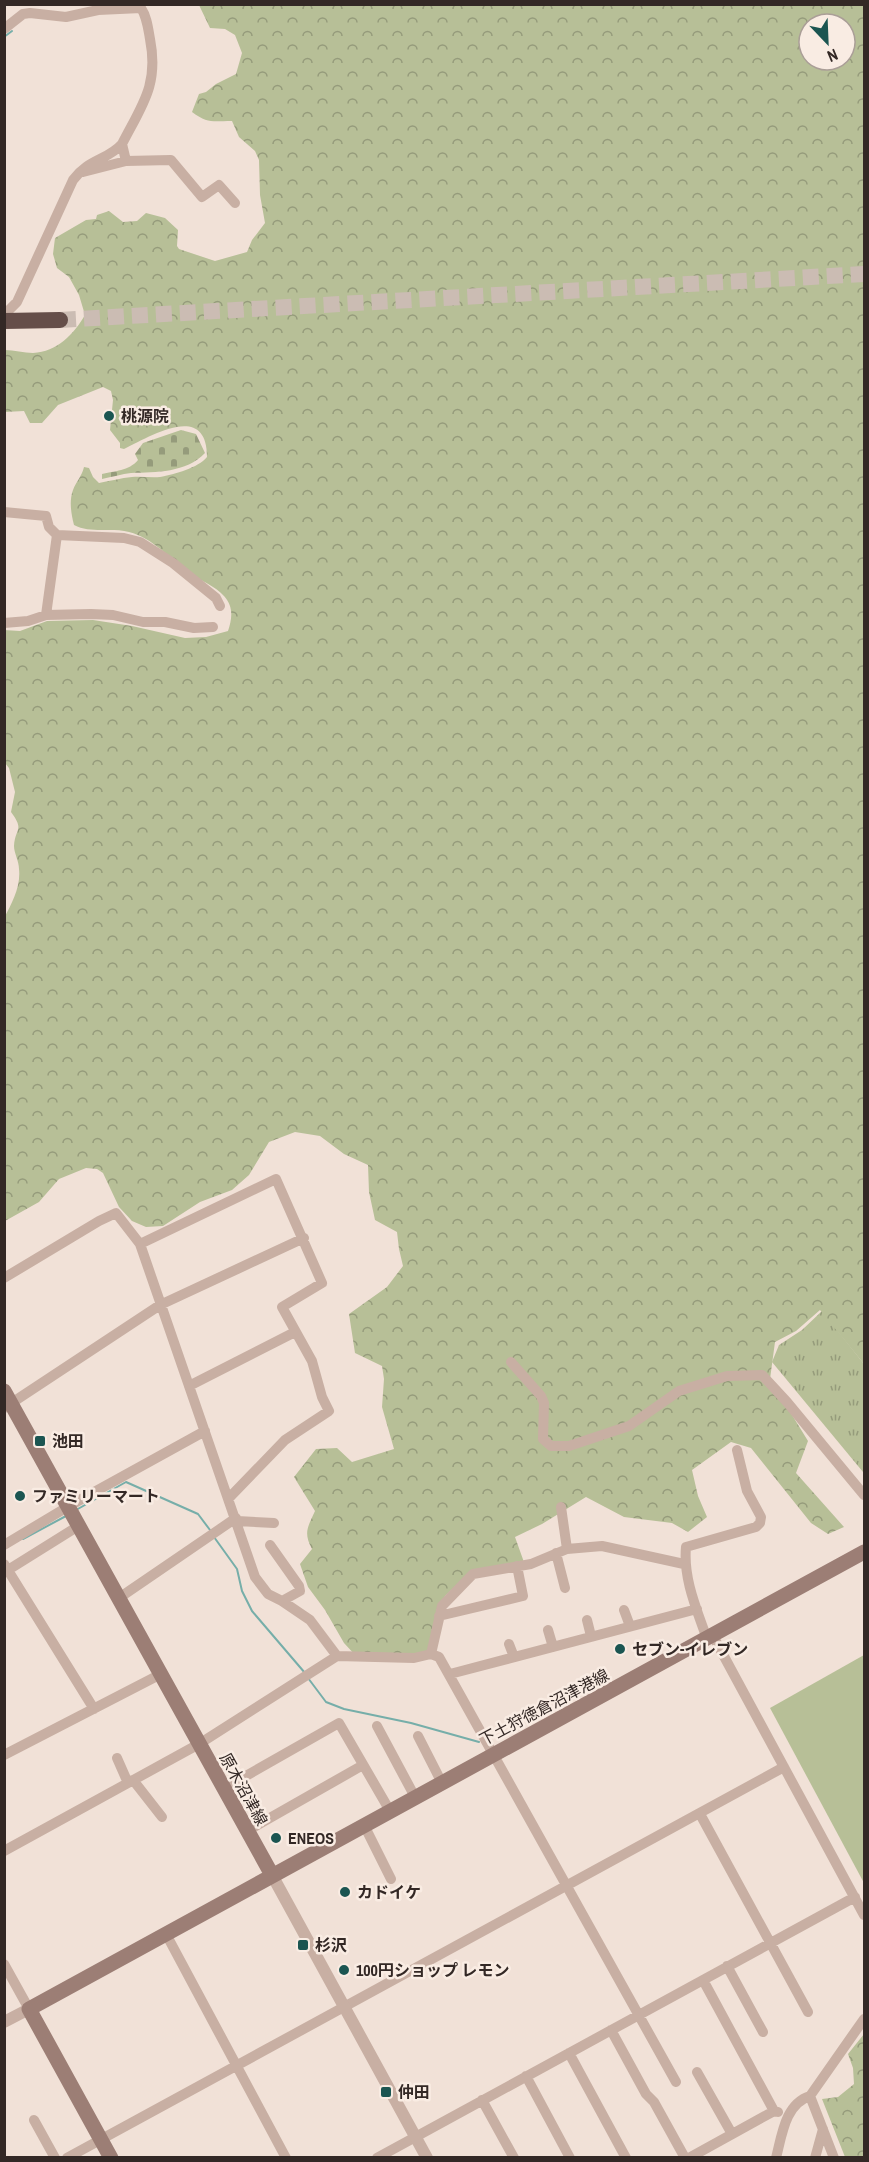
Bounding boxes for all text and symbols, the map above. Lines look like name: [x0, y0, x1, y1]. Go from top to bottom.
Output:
north arrow: [797, 12, 857, 72]
text: N: [824, 44, 842, 68]
place label: 桃源院: [121, 405, 169, 427]
marker: 桃源院: [102, 409, 116, 423]
place label: 池田: [52, 1430, 84, 1452]
marker: 池田: [33, 1434, 47, 1448]
place label: ファミリーマート: [32, 1485, 160, 1507]
marker: ファミリーマート: [13, 1489, 27, 1503]
place label: セブン-イレブン: [632, 1638, 748, 1660]
marker: セブン-イレブン: [613, 1642, 627, 1656]
street label: 下土狩徳倉沼津港線: [475, 1663, 613, 1751]
street label: 原木沼津線: [215, 1749, 273, 1829]
place label: ENEOS: [288, 1827, 334, 1849]
marker: ENEOS: [269, 1831, 283, 1845]
place label: カドイケ: [357, 1881, 421, 1903]
marker: カドイケ: [338, 1885, 352, 1899]
place label: 杉沢: [315, 1934, 347, 1956]
marker: 杉沢: [296, 1938, 310, 1952]
place label: 100円ショップ レモン: [356, 1959, 510, 1981]
marker: 100円ショップ レモン: [337, 1963, 351, 1977]
place label: 仲田: [398, 2081, 430, 2103]
marker: 仲田: [379, 2085, 393, 2099]

